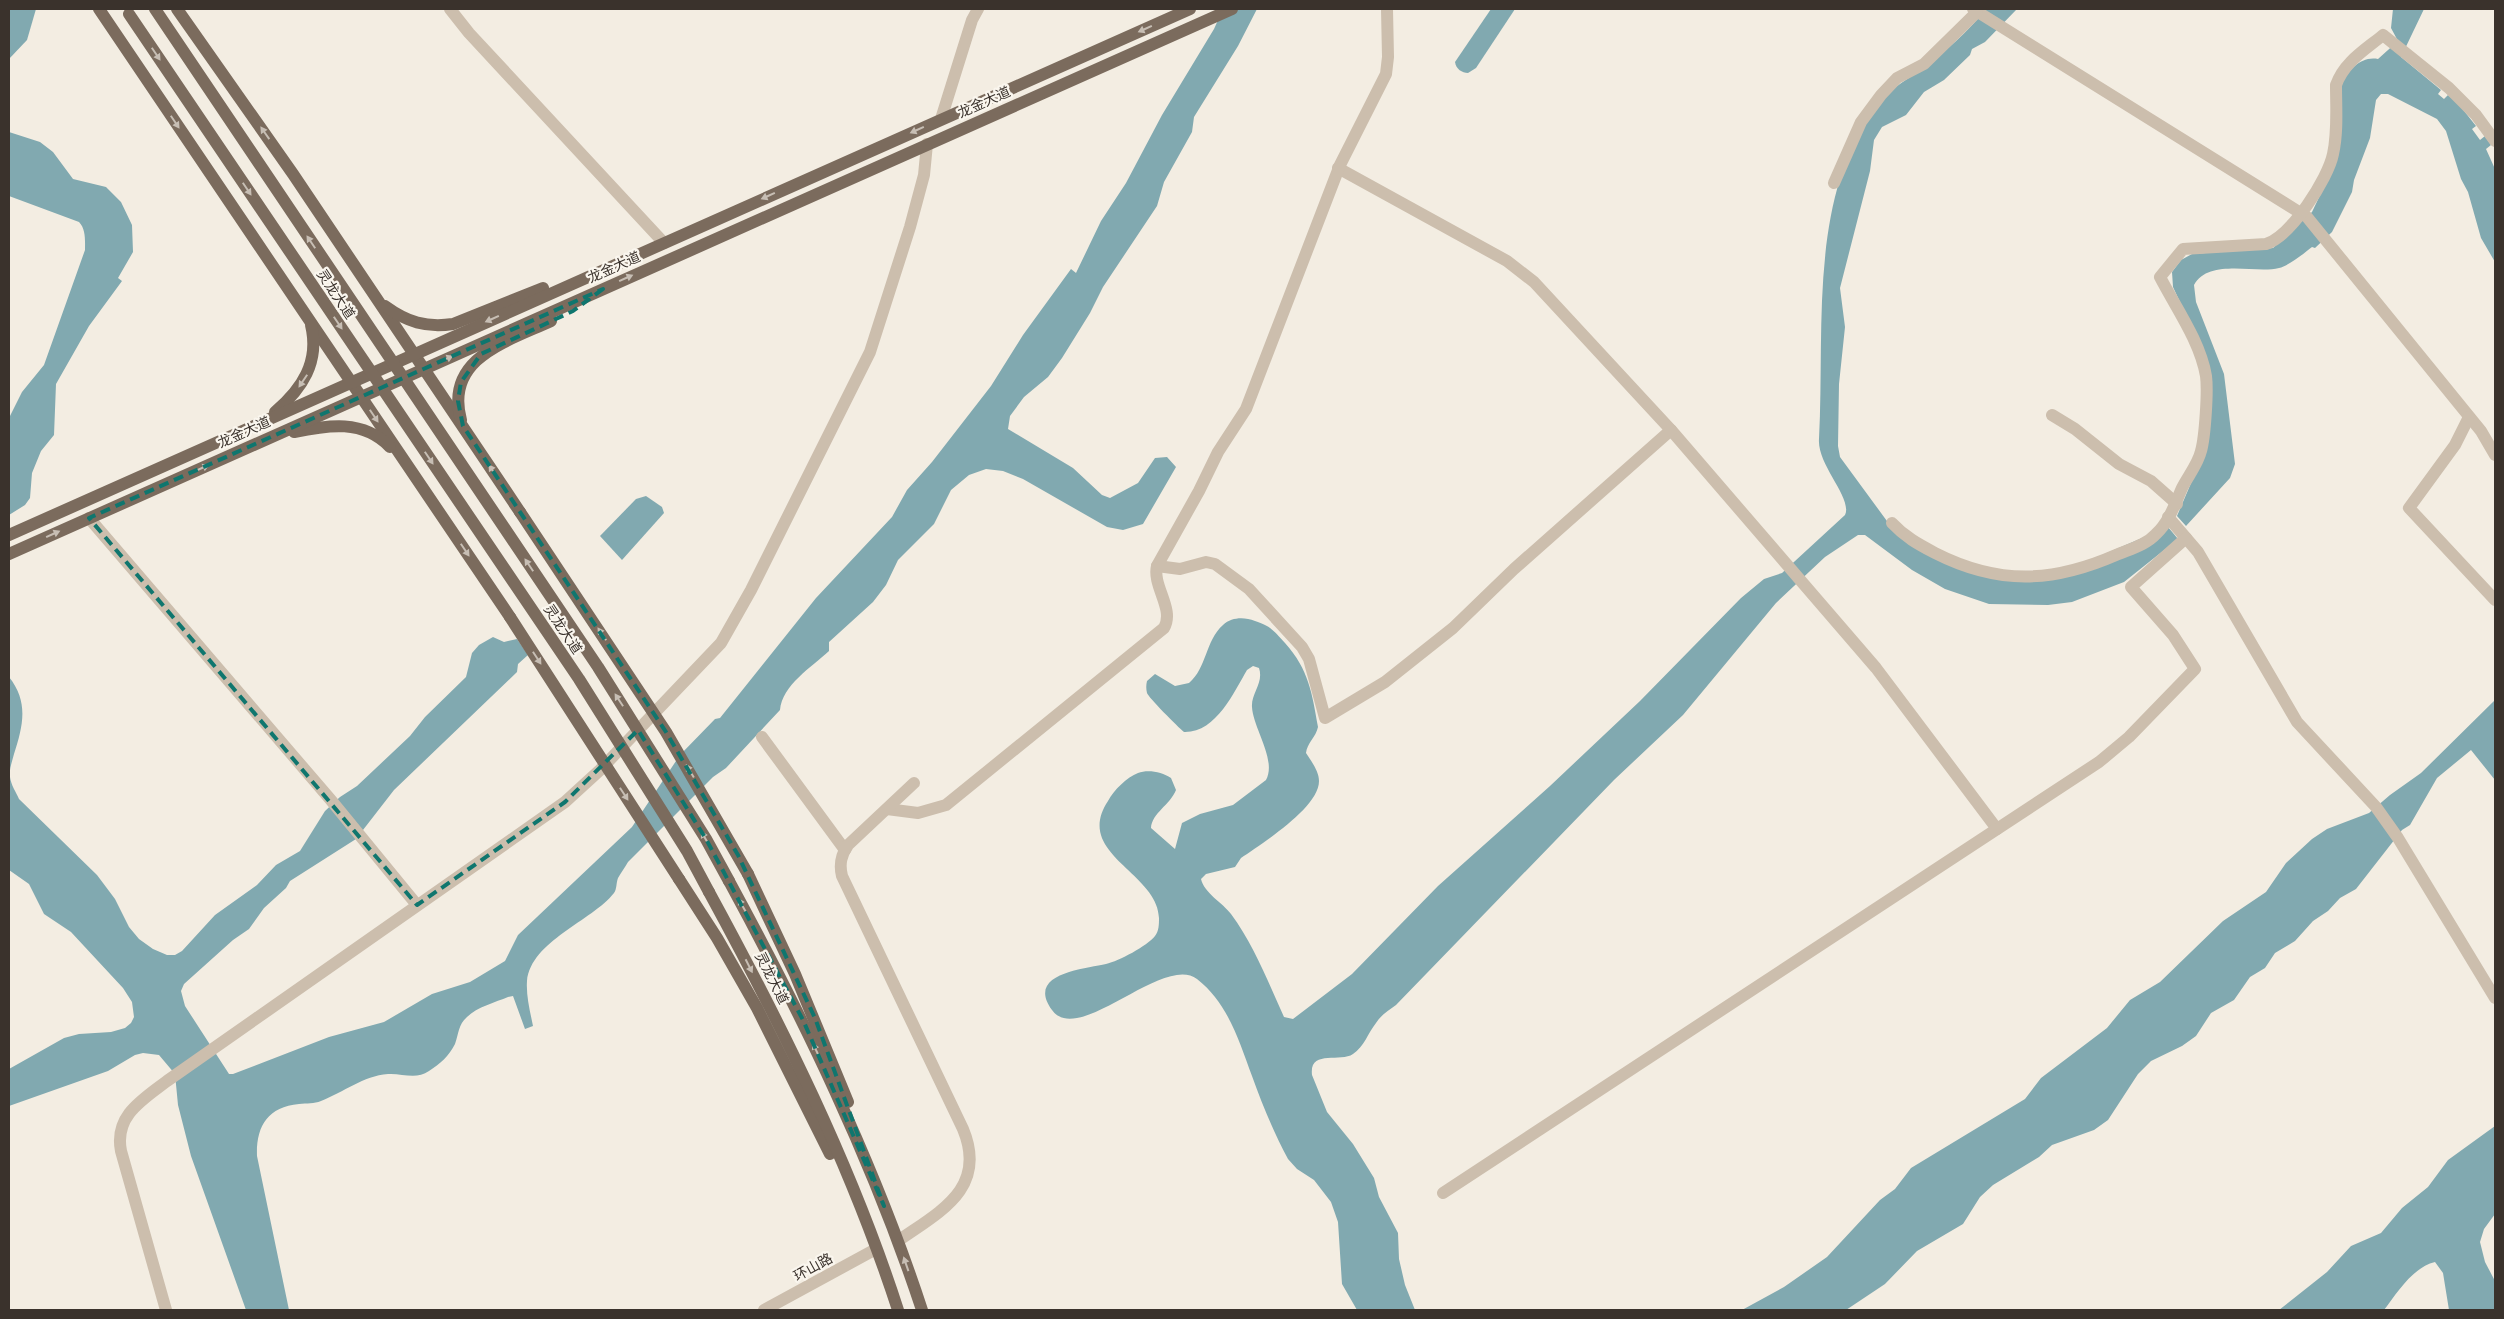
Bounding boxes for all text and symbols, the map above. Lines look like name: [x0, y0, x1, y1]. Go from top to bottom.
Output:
one-way arrow: [1138, 25, 1152, 33]
one-way arrow: [151, 47, 161, 61]
street label: 龙金大道: [955, 83, 1013, 121]
one-way arrow: [170, 115, 180, 128]
one-way arrow: [260, 127, 270, 140]
one-way arrow: [910, 127, 924, 135]
one-way arrow: [242, 182, 252, 196]
one-way arrow: [761, 193, 775, 201]
one-way arrow: [306, 235, 316, 248]
street label: 龙金大道: [585, 248, 643, 286]
street label: 灵龙大道: [314, 266, 358, 322]
one-way arrow: [619, 274, 633, 282]
one-way arrow: [485, 316, 499, 324]
one-way arrow: [333, 317, 343, 330]
one-way arrow: [439, 354, 453, 362]
one-way arrow: [298, 375, 307, 388]
one-way arrow: [369, 409, 379, 423]
street label: 龙金大道: [215, 413, 273, 451]
one-way arrow: [424, 451, 434, 465]
one-way arrow: [195, 463, 209, 471]
one-way arrow: [488, 465, 497, 478]
one-way arrow: [46, 529, 60, 537]
one-way arrow: [460, 544, 470, 557]
one-way arrow: [524, 558, 534, 572]
street label: 灵龙大道: [541, 601, 585, 657]
one-way arrow: [597, 627, 607, 641]
one-way arrow: [532, 651, 542, 664]
one-way arrow: [614, 694, 624, 707]
one-way arrow: [685, 764, 694, 777]
one-way arrow: [620, 788, 629, 801]
one-way arrow: [701, 832, 710, 845]
one-way arrow: [738, 898, 746, 913]
street label: 灵龙大道: [752, 949, 792, 1007]
one-way arrow: [745, 958, 753, 973]
one-way arrow: [812, 1043, 820, 1057]
street label: 环山路: [791, 1250, 835, 1284]
one-way arrow: [902, 1256, 910, 1271]

